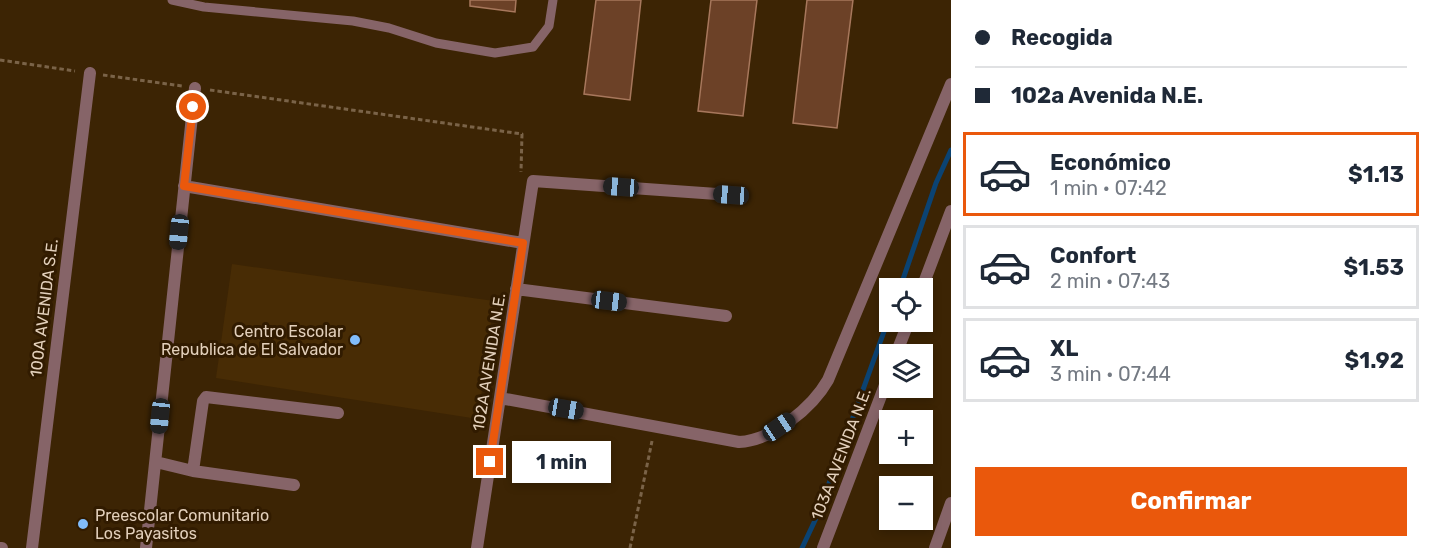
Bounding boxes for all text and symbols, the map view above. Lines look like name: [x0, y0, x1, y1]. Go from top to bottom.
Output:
text: Recogida: [1011, 24, 1113, 51]
text: 102a Avenida N.E.: [1011, 82, 1203, 109]
route start: [179, 93, 206, 120]
icon: car: [978, 147, 1032, 201]
text: Económico: [1050, 149, 1171, 176]
text: $1.13: [1348, 161, 1404, 188]
text: 1 min · 07:42: [1050, 176, 1167, 200]
car: [602, 177, 640, 197]
car: [712, 185, 750, 205]
car: [168, 213, 190, 251]
street label: 100A AVENIDA S.E.: [26, 238, 62, 378]
icon: car: [978, 240, 1032, 294]
text: Confort: [1050, 242, 1136, 269]
text: $1.53: [1343, 254, 1404, 281]
text: 2 min · 07:43: [1050, 269, 1170, 293]
map controls: [879, 278, 933, 530]
button: locate: [879, 278, 933, 332]
car: [590, 290, 628, 312]
street label: 102A AVENIDA N.E.: [469, 292, 509, 432]
place label: Centro Escolar Republica de El Salvador: [161, 322, 343, 359]
marker: Centro Escolar Republica de El Salvador: [348, 333, 362, 347]
icon: car: [978, 333, 1032, 387]
text: XL: [1050, 335, 1078, 362]
button: layers: [879, 344, 933, 398]
text: $1.92: [1345, 347, 1404, 374]
text: 3 min · 07:44: [1050, 362, 1171, 386]
street label: 103A AVENIDA N.E.: [807, 385, 875, 523]
car: [149, 397, 171, 435]
car: [547, 397, 585, 421]
car: [759, 409, 799, 445]
button: +: [879, 410, 933, 464]
callout: 1 min: [511, 441, 610, 483]
route end: [476, 448, 503, 475]
text: 1 min: [536, 450, 587, 474]
button: Confirmar: [975, 467, 1407, 536]
button: −: [879, 476, 933, 530]
place label: Preescolar Comunitario Los Payasitos: [95, 506, 269, 543]
marker: Preescolar Comunitario Los Payasitos: [76, 517, 90, 531]

